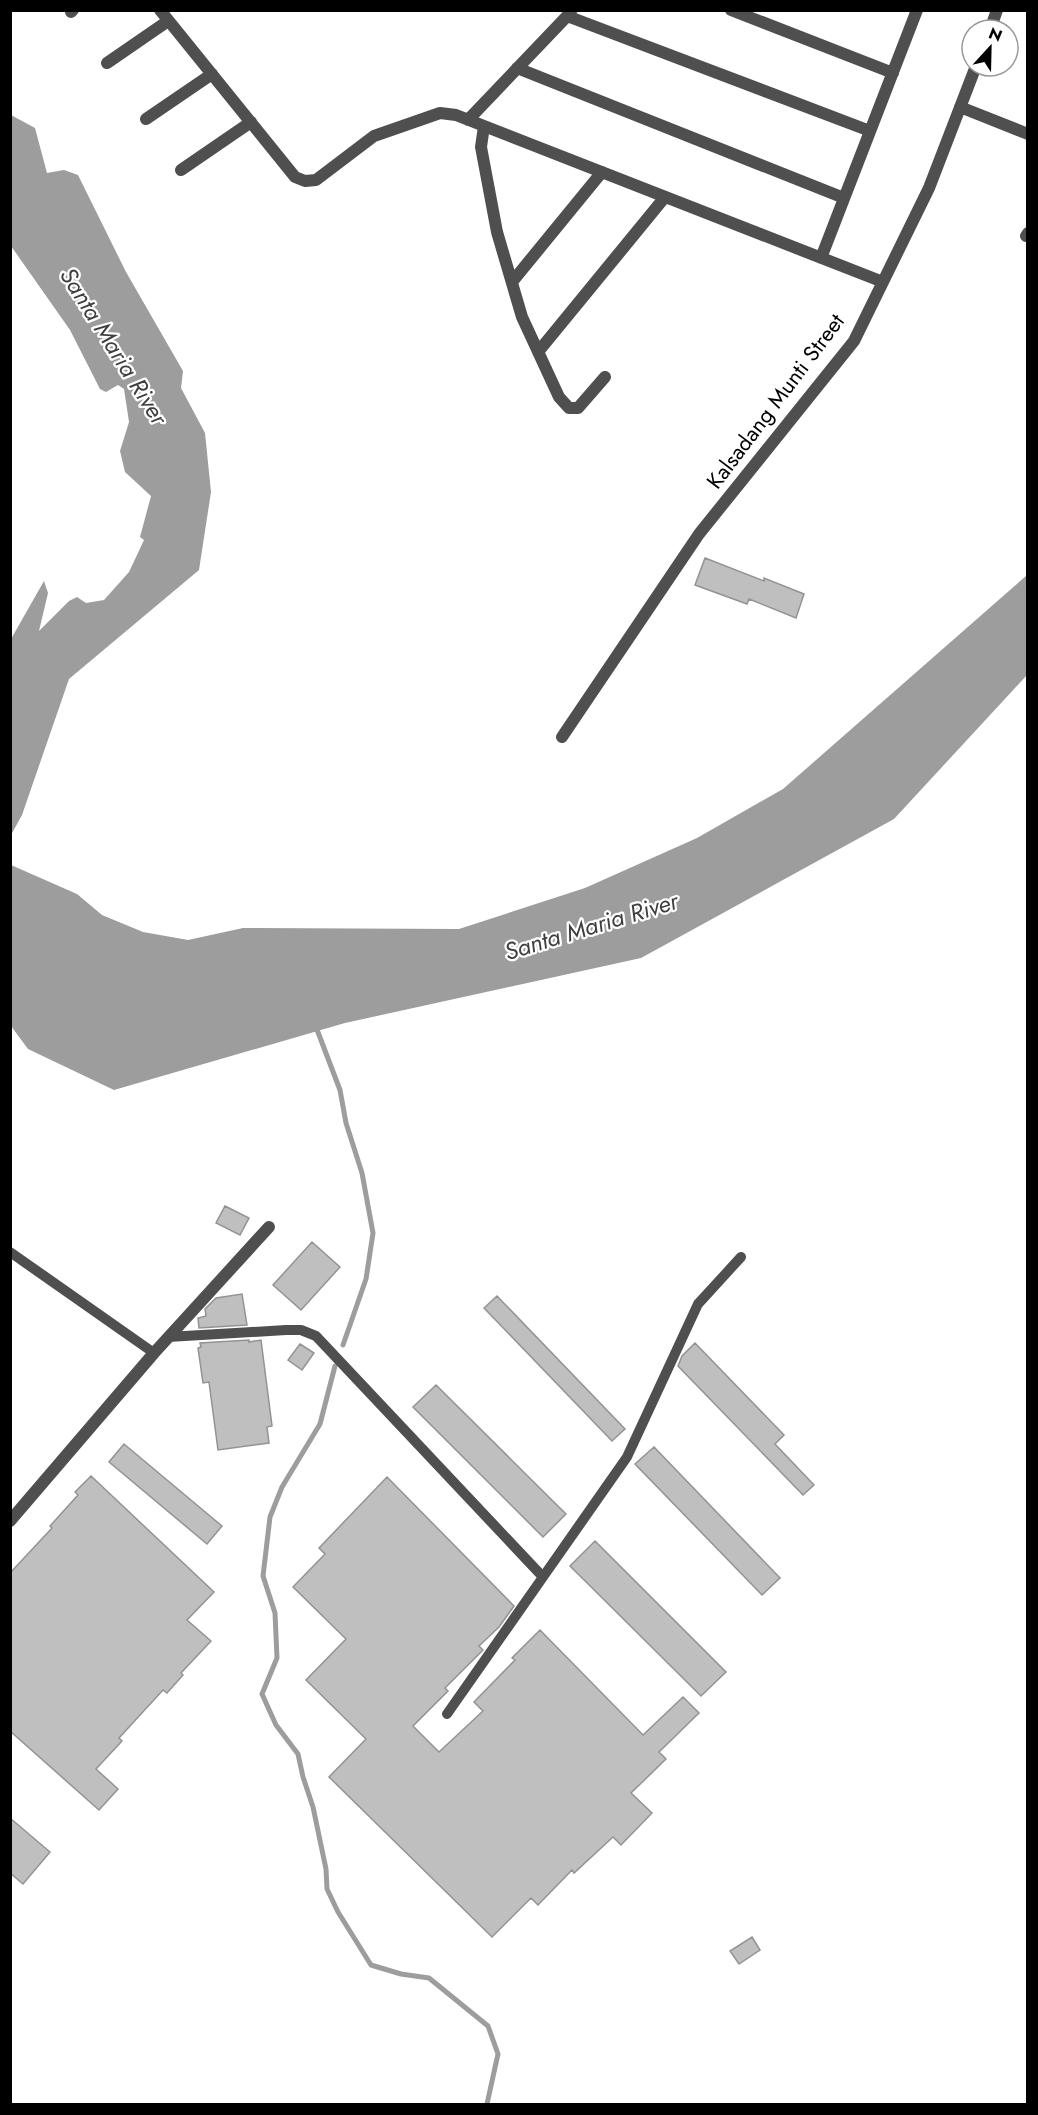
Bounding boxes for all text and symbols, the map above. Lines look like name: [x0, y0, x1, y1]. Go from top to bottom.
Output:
north arrow: [960, 18, 1020, 78]
text: N: [985, 22, 1006, 48]
water label: Santa Maria River: [51, 260, 178, 433]
street label: Kalsadang Munti Street: [698, 306, 852, 495]
water label: Santa Maria River: [500, 882, 684, 969]

